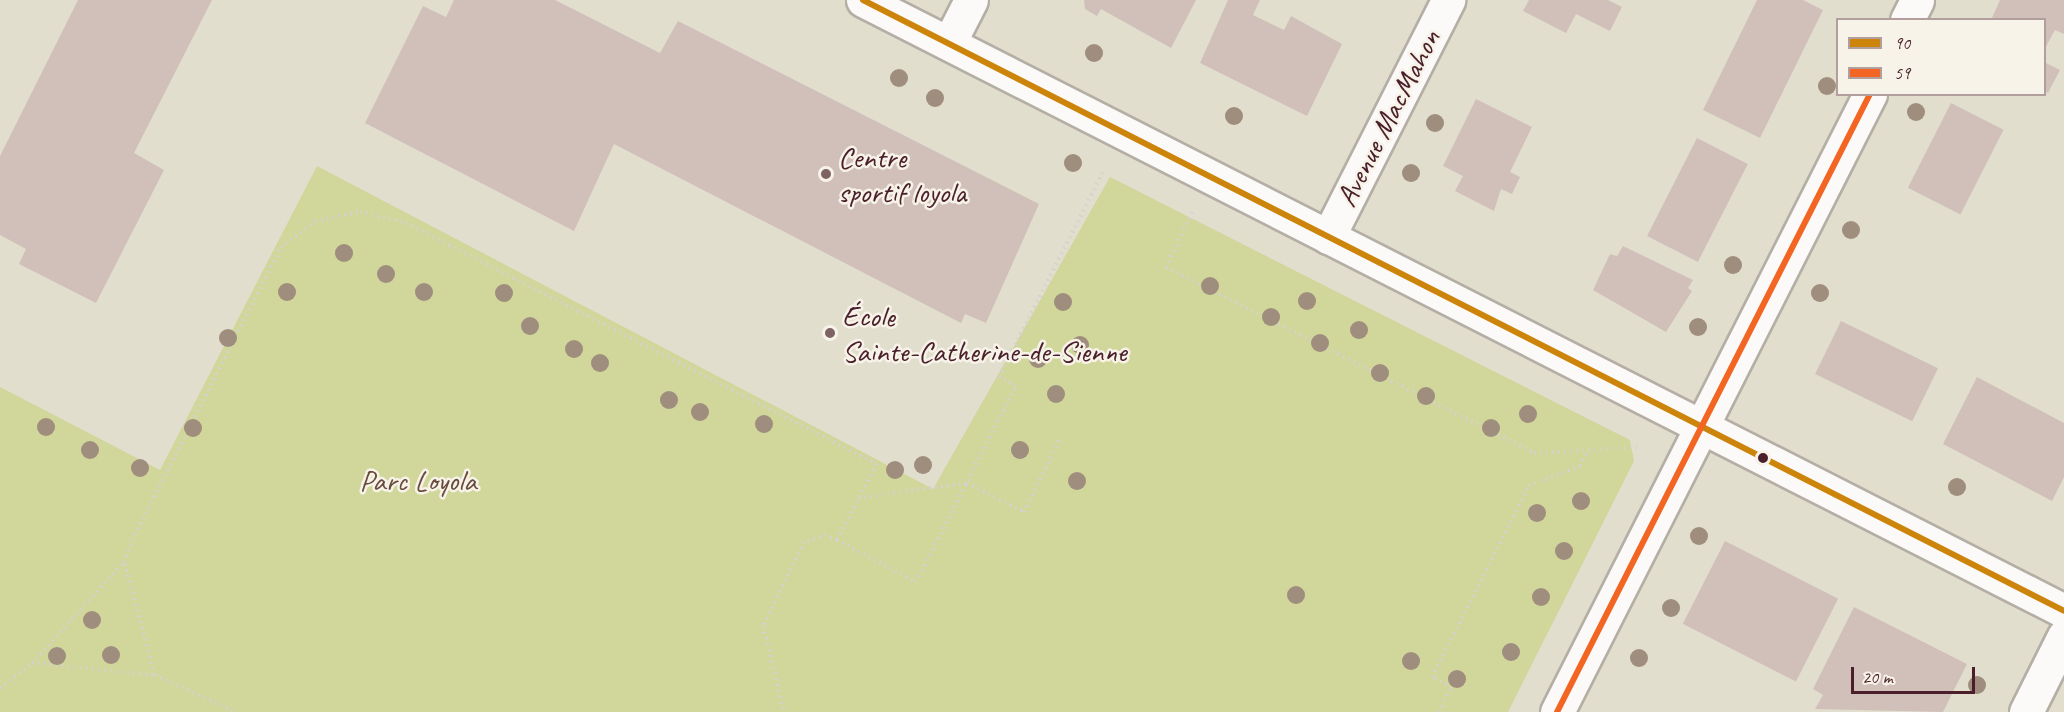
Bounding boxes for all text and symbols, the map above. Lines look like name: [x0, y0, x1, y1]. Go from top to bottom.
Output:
legend: [1836, 18, 2046, 96]
street label: Avenue MacMahon: [1328, 24, 1448, 212]
text: 90: [1894, 32, 1910, 54]
text: 59: [1894, 62, 1910, 84]
place label: Centre sportif loyola: [838, 139, 966, 210]
marker: Centre sportif loyola: [819, 167, 833, 181]
place label: École Sainte-Catherine-de-Sienne: [842, 298, 1127, 368]
marker: École Sainte-Catherine-de-Sienne: [823, 326, 837, 340]
unlabelled marker: [1757, 452, 1769, 464]
park label: Parc Loyola: [360, 462, 476, 498]
scale bar: [1854, 655, 1978, 693]
text: 20 m: [1862, 666, 1893, 688]

